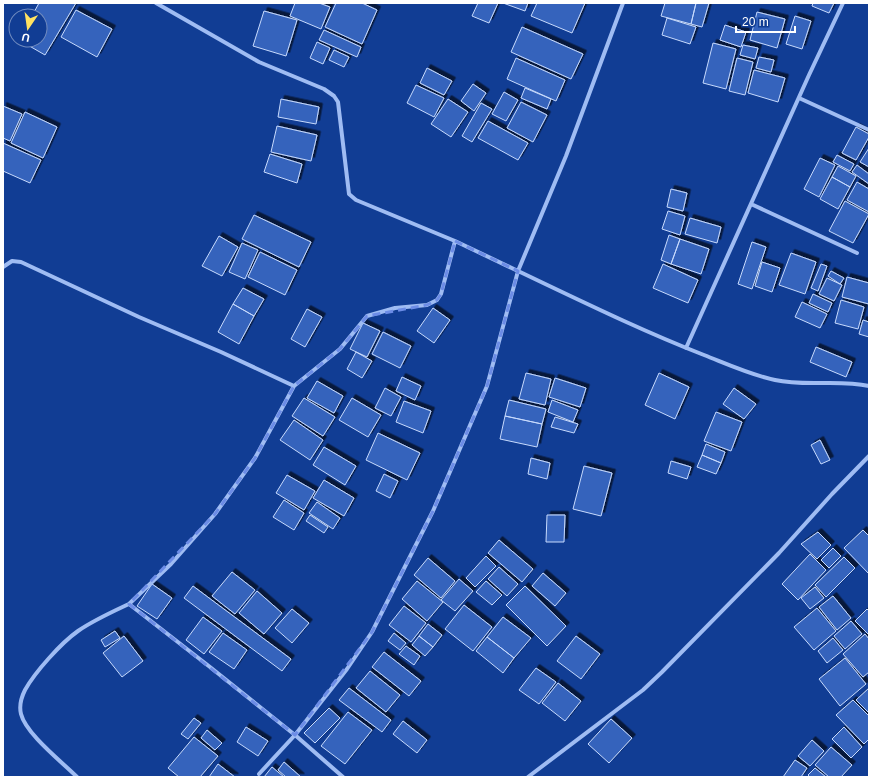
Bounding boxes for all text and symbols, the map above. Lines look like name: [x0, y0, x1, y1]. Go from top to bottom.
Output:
north arrow: [8, 8, 48, 48]
scale bar: [736, 8, 795, 34]
text: 20 m: [742, 15, 769, 29]
text: U: [20, 31, 31, 44]

